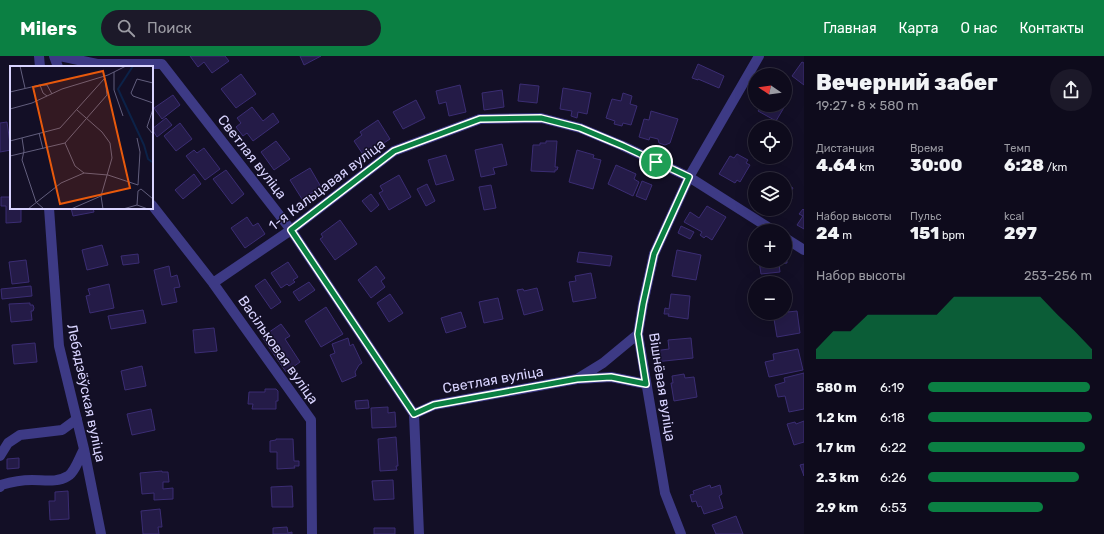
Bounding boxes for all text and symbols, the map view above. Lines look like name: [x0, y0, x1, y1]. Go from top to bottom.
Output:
search box: [101, 10, 381, 46]
text: Milers: [20, 17, 77, 40]
icon: search: [115, 17, 137, 39]
text: Поиск: [147, 19, 192, 37]
text: Главная: [823, 20, 877, 37]
text: Карта: [899, 20, 939, 37]
text: О нас: [961, 20, 997, 37]
text: Контакты: [1019, 20, 1084, 37]
inset map: [10, 66, 153, 209]
north arrow: [748, 68, 792, 112]
map controls: [748, 68, 792, 320]
text: Вечерний забег: [816, 69, 998, 96]
button: share: [1050, 69, 1092, 111]
text: 19:27 · 8 × 580 m: [816, 98, 918, 113]
street label: Светлая вуліца: [214, 112, 290, 202]
button: locate: [748, 120, 792, 164]
street label: 1-я Кальцавая вуліца: [265, 136, 389, 234]
text: Дистанция: [816, 142, 874, 155]
text: Время: [910, 142, 944, 155]
text: Темп: [1004, 142, 1031, 155]
pin: [639, 145, 673, 179]
icon: arrive: [645, 151, 667, 173]
text: 4.64: [816, 155, 856, 175]
text: 30:00: [910, 155, 963, 175]
text: 6:28: [1004, 155, 1044, 175]
text: km: [856, 161, 875, 174]
text: /km: [1044, 161, 1067, 174]
button: layers: [748, 172, 792, 216]
text: Набор высоты: [816, 210, 892, 223]
text: Пульс: [910, 210, 942, 223]
text: kcal: [1004, 210, 1024, 223]
text: 24: [816, 223, 840, 243]
text: 151: [910, 223, 939, 243]
text: 297: [1004, 223, 1037, 243]
button: +: [748, 224, 792, 268]
text: m: [840, 229, 852, 242]
text: bpm: [939, 229, 965, 242]
text: Набор высоты: [816, 268, 905, 283]
text: 253–256 m: [1024, 268, 1092, 283]
button: −: [748, 276, 792, 320]
street label: Васільковая вуліца: [234, 293, 322, 407]
street label: Лебядзёўская вуліца: [63, 322, 109, 464]
street label: Вішнёвая вуліца: [645, 331, 679, 443]
street label: Светлая вуліца: [441, 363, 545, 397]
text: 580 m: [816, 380, 857, 395]
text: 6:19: [880, 380, 904, 395]
text: 1.2 km: [816, 410, 857, 425]
text: 6:18: [880, 410, 905, 425]
text: 1.7 km: [816, 440, 856, 455]
text: 6:22: [880, 440, 906, 455]
text: 2.3 km: [816, 470, 859, 485]
text: 6:26: [880, 470, 907, 485]
text: 2.9 km: [816, 500, 858, 515]
text: 6:53: [880, 500, 907, 515]

